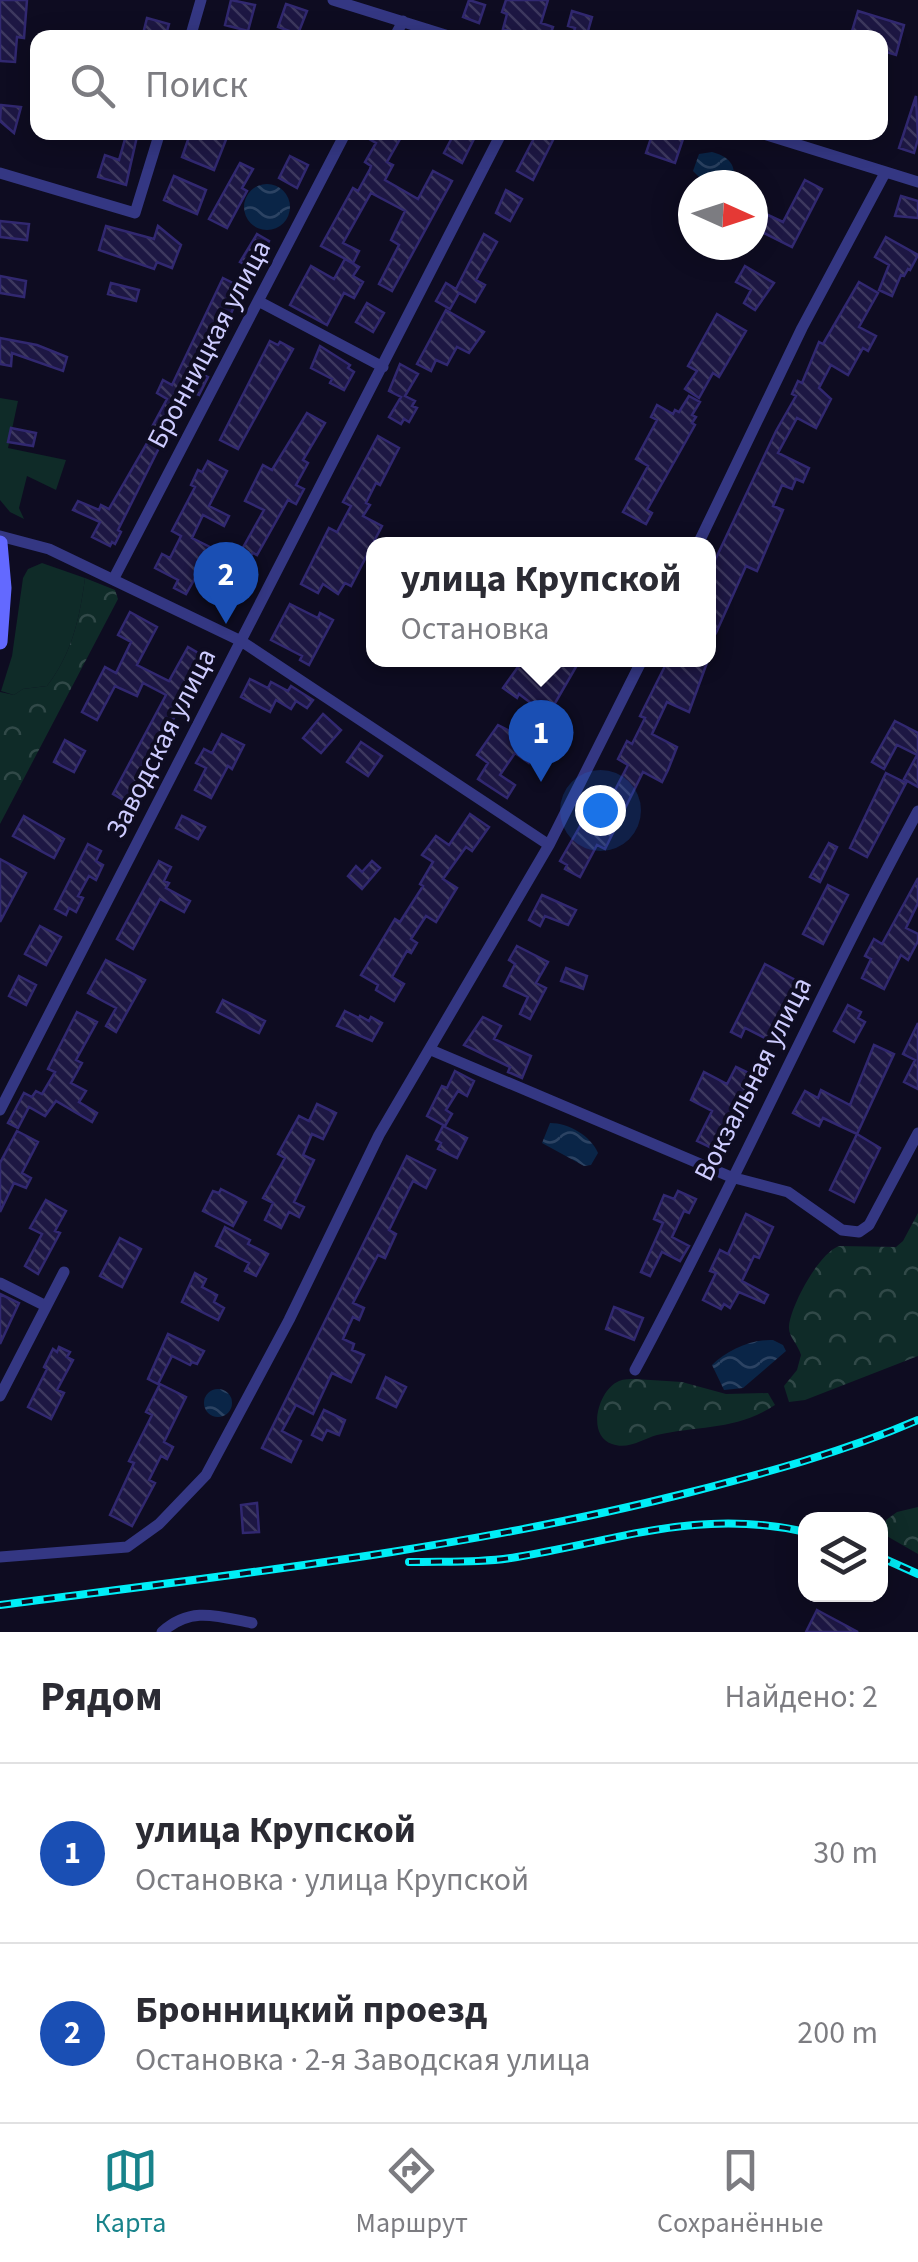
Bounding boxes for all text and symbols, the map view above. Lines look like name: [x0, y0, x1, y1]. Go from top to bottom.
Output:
search box: [30, 30, 888, 140]
icon: search: [65, 58, 120, 113]
text: Поиск: [145, 58, 248, 112]
north arrow: [678, 170, 768, 260]
street label: Бронницкая улица: [137, 233, 281, 455]
popup: [366, 537, 716, 667]
pin: 2: [194, 542, 258, 624]
text: улица Крупской: [401, 552, 681, 606]
text: Остановка: [401, 606, 549, 652]
street label: Заводская улица: [96, 641, 226, 845]
pin: 1: [508, 700, 574, 782]
your location: [575, 785, 626, 836]
street label: Вокзальная улица: [684, 970, 822, 1188]
map controls: [798, 1512, 888, 1602]
button: layers: [798, 1512, 888, 1602]
text: Рядом: [40, 1667, 163, 1727]
text: Найдено: 2: [724, 1674, 878, 1720]
text: улица Крупской: [135, 1803, 416, 1857]
text: 1: [64, 1830, 81, 1876]
text: 30 m: [813, 1830, 878, 1876]
text: Остановка · улица Крупской: [135, 1857, 529, 1903]
text: Бронницкий проезд: [135, 1983, 487, 2037]
text: 2: [64, 2010, 81, 2056]
text: 200 m: [797, 2010, 878, 2056]
text: Остановка · 2-я Заводская улица: [135, 2037, 591, 2083]
tab: Карта: [95, 2143, 166, 2243]
tab: Маршрут: [356, 2143, 468, 2243]
tab: Сохранённые: [657, 2143, 823, 2243]

